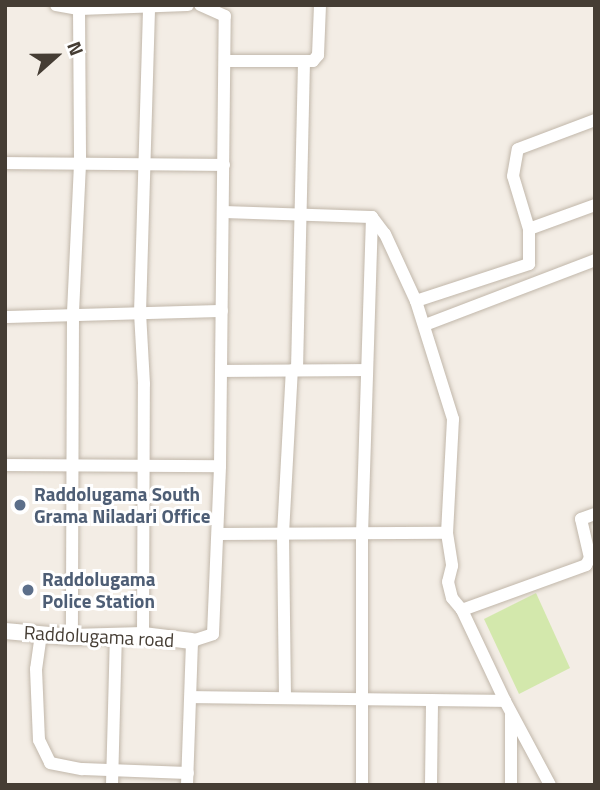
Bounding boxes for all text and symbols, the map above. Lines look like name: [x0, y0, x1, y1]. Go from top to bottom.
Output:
north arrow: [21, 21, 91, 91]
text: N: [60, 37, 92, 60]
place label: Raddolugama South Grama Niladari Office: [34, 483, 210, 527]
marker: Raddolugama South Grama Niladari Office: [12, 497, 28, 513]
place label: Raddolugama Police Station: [42, 568, 156, 612]
marker: Raddolugama Police Station: [20, 582, 36, 598]
street label: Raddolugama road: [23, 621, 175, 651]

